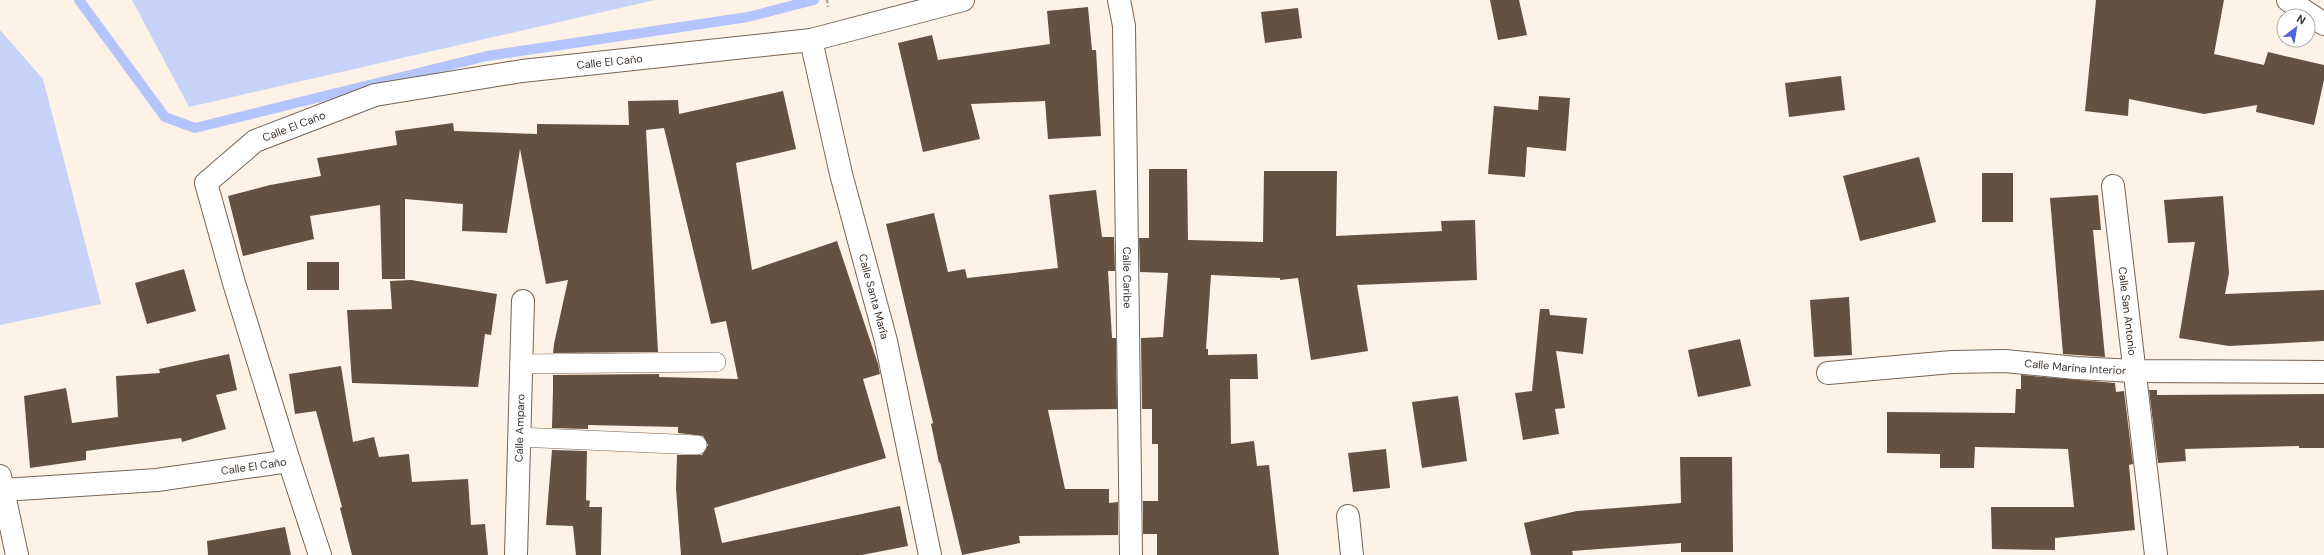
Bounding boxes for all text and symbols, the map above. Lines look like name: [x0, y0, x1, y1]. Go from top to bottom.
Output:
north arrow: [2276, 8, 2316, 48]
text: N: [2294, 11, 2308, 27]
street label: Calle El Caño: [576, 51, 643, 72]
street label: Calle El Caño: [260, 108, 327, 145]
street label: Calle Caribe: [1120, 247, 1135, 308]
street label: Calle Santa María: [856, 252, 892, 340]
street label: Calle San Antonio: [2115, 266, 2140, 356]
street label: Calle Marina Interior: [2024, 356, 2126, 378]
street label: Calle Amparo: [512, 394, 527, 462]
street label: Calle El Caño: [220, 454, 287, 478]

